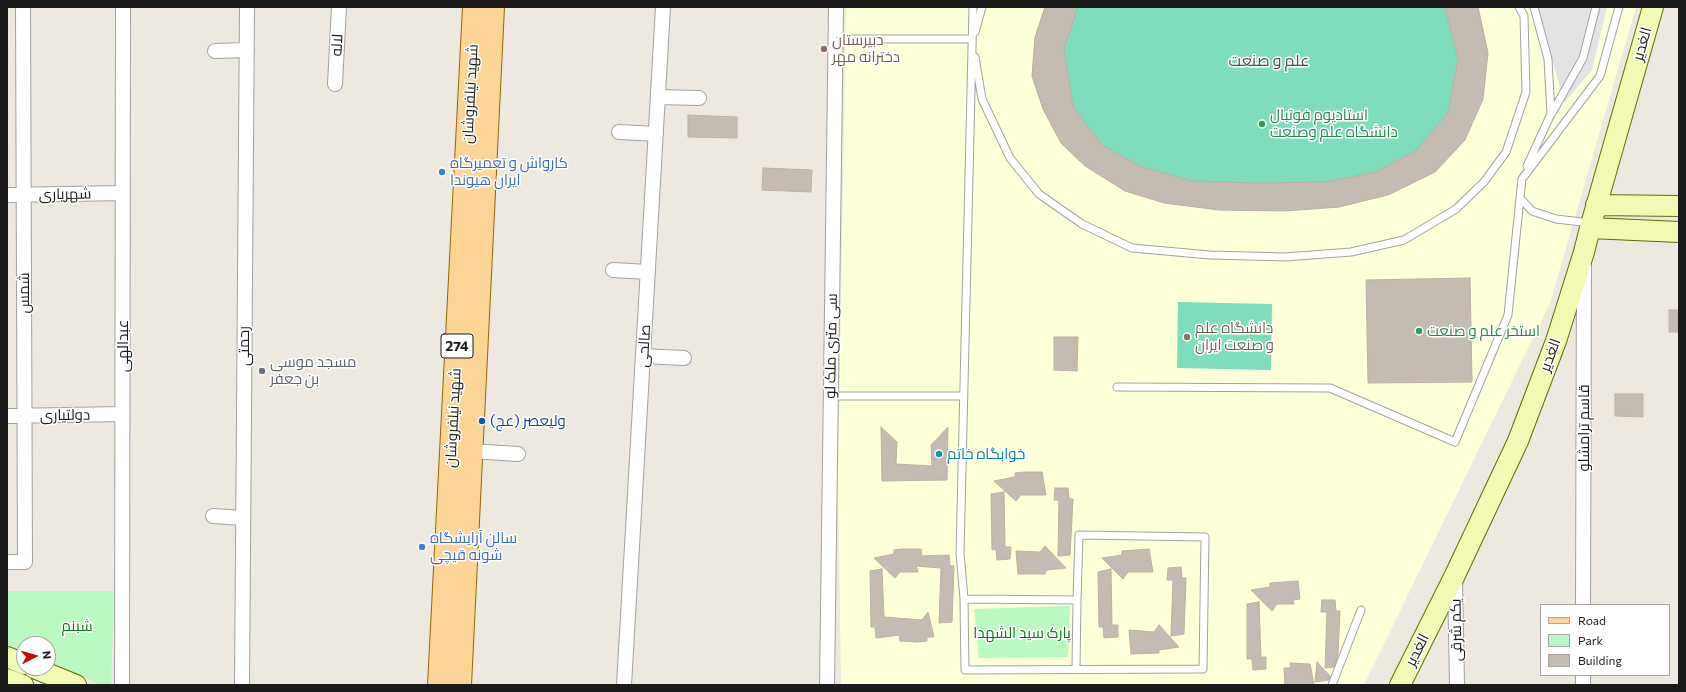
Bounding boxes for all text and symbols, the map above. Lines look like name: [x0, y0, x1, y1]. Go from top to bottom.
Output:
street label: الغدیر: [1629, 25, 1655, 63]
place label: دبیرستان دخترانه مهر: [832, 31, 900, 66]
street label: لاله: [327, 33, 347, 57]
street label: شهید نیلفروشان: [458, 44, 482, 144]
marker: دبیرستان دخترانه مهر: [819, 44, 829, 54]
district label: علم و صنعت: [1229, 51, 1309, 71]
place label: استادیوم فوتبال دانشگاه علم وصنعت: [1270, 106, 1398, 141]
marker: استادیوم فوتبال دانشگاه علم وصنعت: [1257, 119, 1267, 129]
place label: کارواش و تعمیرگاه ایران هیوندا: [450, 154, 568, 189]
marker: کارواش و تعمیرگاه ایران هیوندا: [437, 167, 447, 177]
street label: شهریاری: [39, 185, 91, 203]
street label: شمس: [15, 272, 33, 314]
street label: سی متری ملک لو: [821, 293, 841, 399]
place label: دانشگاه علم و صنعت ایران: [1195, 319, 1274, 354]
street label: عبدالهی: [114, 320, 132, 372]
place label: استخر علم و صنعت: [1427, 322, 1540, 340]
street label: صالحی: [634, 324, 654, 368]
street label: رحمتی: [235, 326, 253, 366]
marker: استخر علم و صنعت: [1414, 326, 1424, 336]
marker: دانشگاه علم و صنعت ایران: [1182, 332, 1192, 342]
road number: 274: [441, 334, 473, 358]
street label: الغدیر: [1536, 336, 1564, 374]
place label: مسجد موسی بن جعفر: [270, 353, 356, 388]
marker: مسجد موسی بن جعفر: [257, 366, 267, 376]
street label: شهید نیلفروشان: [441, 368, 465, 468]
street label: قاسم ترامشلو: [1575, 384, 1593, 472]
street label: دولتیاری: [40, 406, 90, 424]
place label: ولیعصر (عج): [490, 412, 566, 430]
marker: ولیعصر (عج): [477, 416, 487, 426]
place label: خوابگاه خاتم: [947, 445, 1025, 463]
marker: خوابگاه خاتم: [934, 449, 944, 459]
place label: سالن آرایشگاه شونه قیچی: [430, 529, 517, 564]
marker: سالن آرایشگاه شونه قیچی: [417, 542, 427, 552]
street label: یکم شرقی: [1446, 599, 1466, 661]
legend: [1540, 604, 1670, 676]
text: Road: [1578, 613, 1606, 627]
park label: شبنم: [61, 617, 93, 635]
park label: پارک سید الشهدا: [973, 624, 1071, 642]
street label: الغدیر: [1401, 631, 1433, 669]
text: Park: [1578, 633, 1603, 647]
north arrow: [16, 636, 56, 676]
text: N: [41, 650, 54, 660]
text: Building: [1578, 653, 1622, 667]

